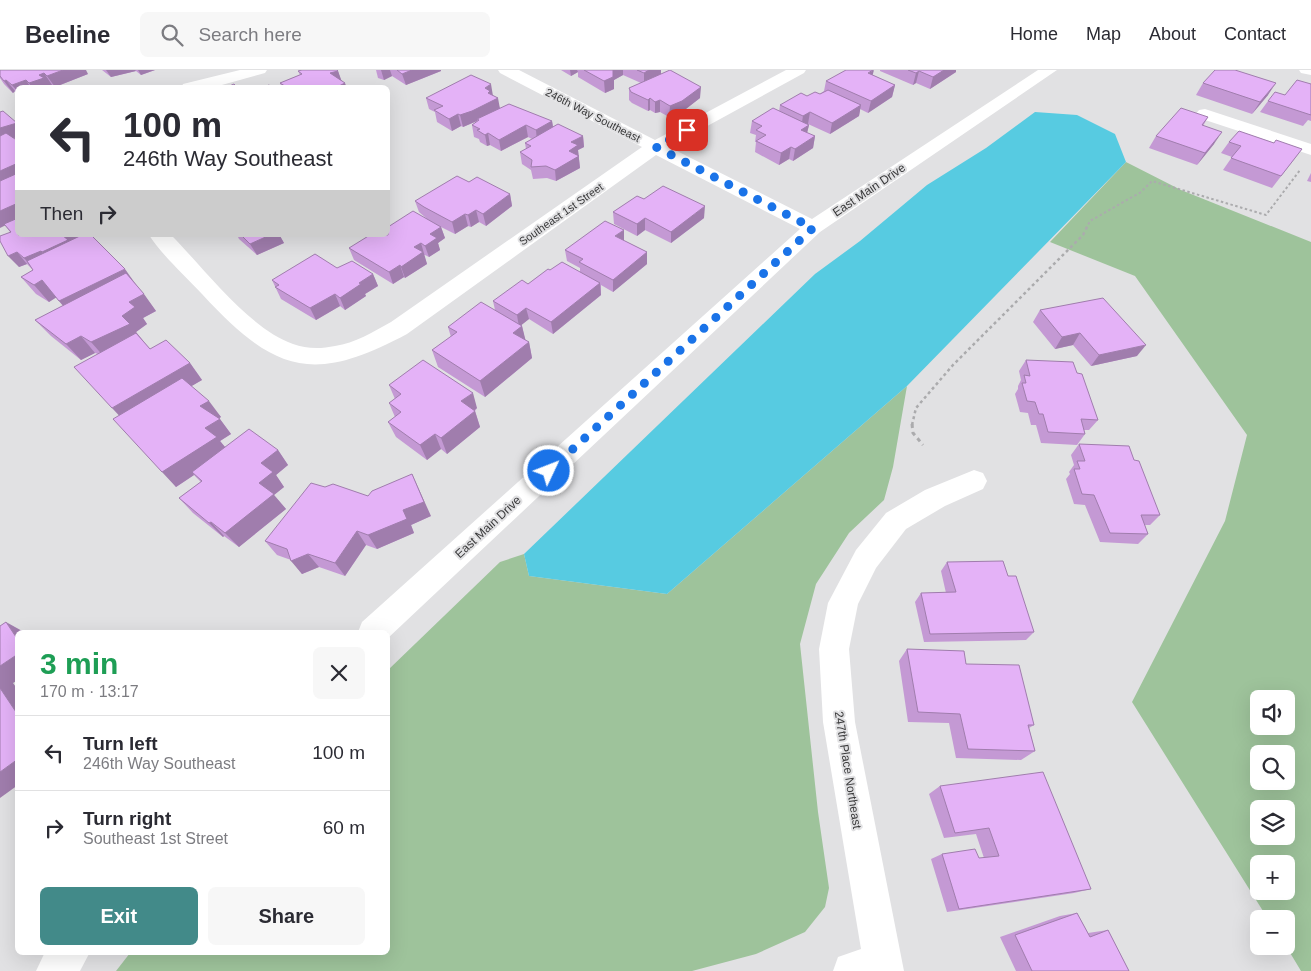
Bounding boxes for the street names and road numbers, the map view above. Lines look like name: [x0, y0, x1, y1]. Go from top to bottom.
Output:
street label: 246th Way Southeast: [544, 86, 642, 144]
street label: East Main Drive: [830, 160, 908, 219]
street label: Southeast 1st Street: [517, 181, 605, 247]
street label: East Main Drive: [452, 493, 524, 561]
street label: 247th Place Northeast: [832, 710, 864, 830]

